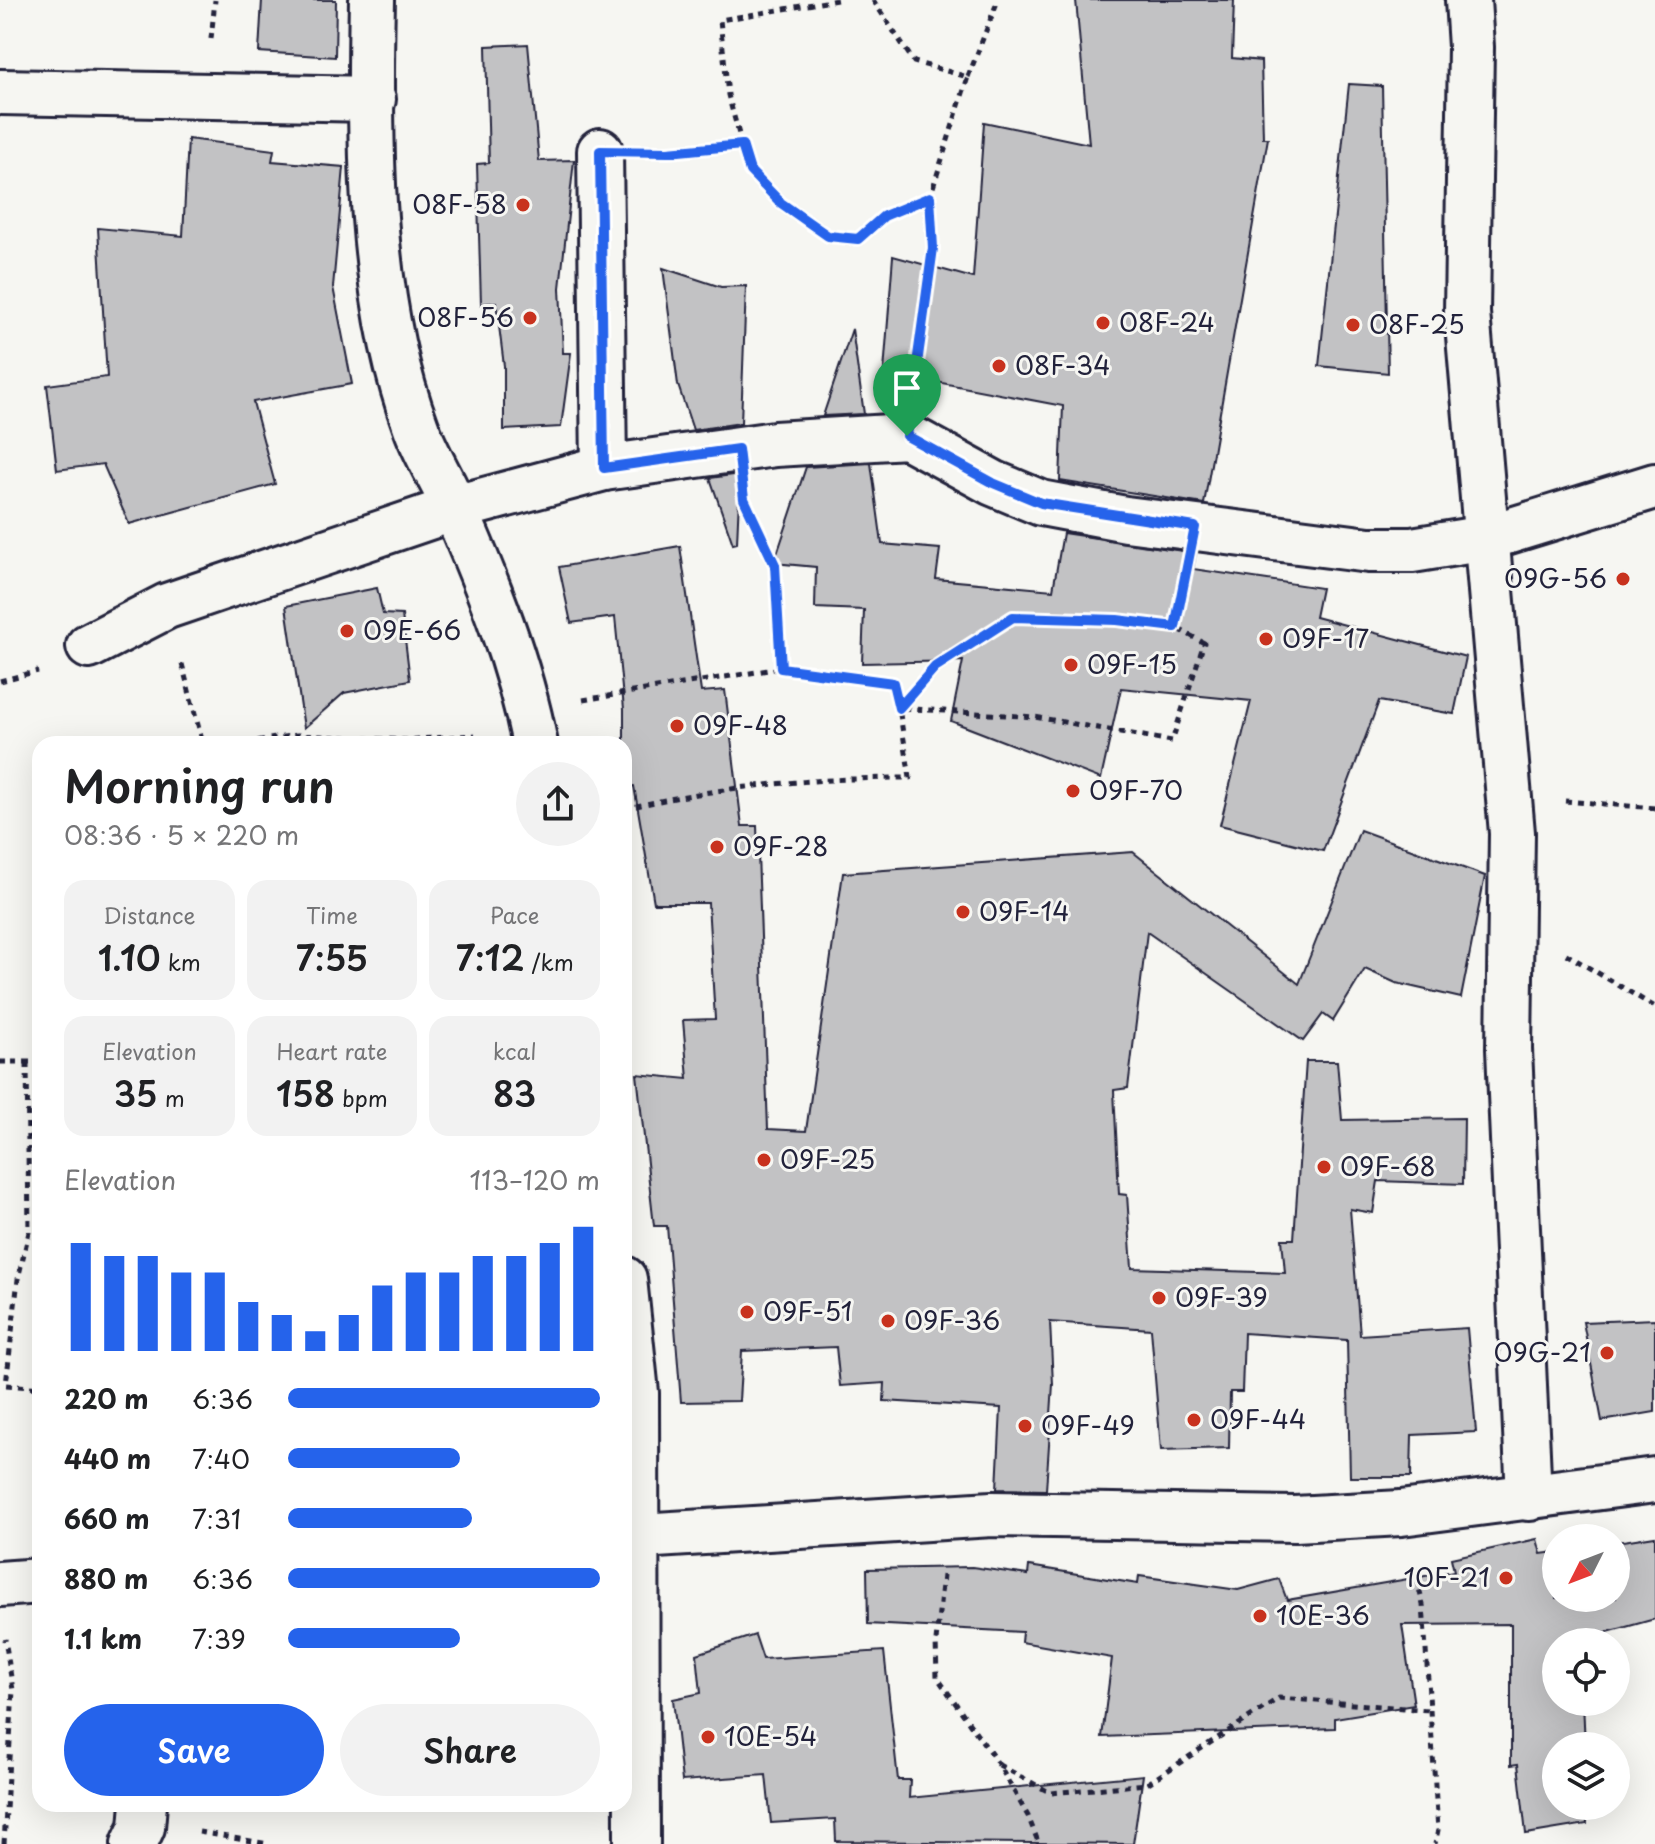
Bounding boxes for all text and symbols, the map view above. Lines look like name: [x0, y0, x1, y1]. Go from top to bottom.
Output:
place label: 08F-58: [412, 184, 507, 223]
marker: 08F-58: [514, 196, 532, 214]
place label: 08F-56: [417, 297, 514, 336]
place label: 08F-24: [1119, 302, 1215, 341]
place label: 08F-25: [1369, 304, 1465, 343]
marker: 08F-56: [521, 309, 539, 327]
marker: 08F-24: [1094, 314, 1112, 332]
marker: 08F-25: [1344, 316, 1362, 334]
place label: 08F-34: [1015, 345, 1111, 384]
pin: [873, 354, 941, 436]
marker: 08F-34: [990, 357, 1008, 375]
icon: arrive: [885, 366, 929, 410]
place label: 09G-56: [1504, 558, 1607, 597]
marker: 09G-56: [1614, 570, 1632, 588]
place label: 09E-66: [363, 610, 461, 649]
place label: 09F-17: [1282, 618, 1369, 657]
marker: 09E-66: [338, 622, 356, 640]
marker: 09F-17: [1257, 630, 1275, 648]
place label: 09F-15: [1087, 644, 1177, 683]
marker: 09F-15: [1062, 656, 1080, 674]
place label: 09F-48: [693, 705, 788, 744]
marker: 09F-48: [668, 717, 686, 735]
text: Morning run: [64, 752, 335, 818]
button: share: [516, 762, 600, 846]
place label: 09F-70: [1089, 770, 1183, 809]
marker: 09F-70: [1064, 782, 1082, 800]
text: 08:36 · 5 × 220 m: [64, 815, 299, 854]
place label: 09F-28: [733, 826, 828, 865]
marker: 09F-28: [708, 838, 726, 856]
place label: 09F-14: [979, 891, 1069, 930]
text: Distance: [103, 898, 195, 931]
text: Time: [306, 898, 358, 931]
text: Pace: [490, 898, 539, 931]
marker: 09F-14: [954, 903, 972, 921]
text: 1.10: [98, 931, 161, 983]
text: 7:55: [296, 931, 368, 983]
text: 7:12: [456, 931, 524, 983]
text: km: [161, 945, 201, 978]
text: /km: [524, 945, 574, 978]
text: Elevation: [102, 1034, 197, 1067]
text: Heart rate: [276, 1034, 388, 1067]
text: kcal: [493, 1034, 537, 1067]
text: 35: [114, 1067, 158, 1119]
text: 158: [276, 1067, 335, 1119]
text: 83: [493, 1067, 536, 1119]
text: m: [158, 1081, 185, 1114]
text: bpm: [335, 1081, 388, 1114]
place label: 09F-25: [780, 1139, 875, 1178]
place label: 09F-68: [1340, 1146, 1436, 1185]
marker: 09F-25: [755, 1151, 773, 1169]
marker: 09F-68: [1315, 1158, 1333, 1176]
text: Elevation: [64, 1160, 176, 1199]
text: 113–120 m: [470, 1160, 600, 1199]
place label: 09F-39: [1175, 1277, 1268, 1316]
marker: 09F-39: [1150, 1289, 1168, 1307]
place label: 09F-51: [763, 1291, 852, 1330]
place label: 09F-36: [904, 1300, 1000, 1339]
marker: 09F-51: [738, 1303, 756, 1321]
marker: 09F-36: [879, 1312, 897, 1330]
place label: 09G-21: [1494, 1332, 1591, 1371]
marker: 09G-21: [1598, 1344, 1616, 1362]
text: 220 m: [64, 1379, 149, 1418]
text: 6:36: [192, 1379, 253, 1418]
place label: 09F-44: [1210, 1399, 1306, 1438]
place label: 09F-49: [1041, 1405, 1135, 1444]
marker: 09F-44: [1185, 1411, 1203, 1429]
marker: 09F-49: [1016, 1417, 1034, 1435]
text: 440 m: [64, 1439, 151, 1478]
text: 7:40: [192, 1439, 250, 1478]
text: 660 m: [64, 1499, 149, 1538]
text: 7:31: [192, 1499, 241, 1538]
north arrow: [1542, 1524, 1630, 1612]
map controls: [1542, 1524, 1630, 1820]
place label: 10F-21: [1403, 1557, 1490, 1596]
text: 880 m: [64, 1559, 148, 1598]
text: 6:36: [192, 1559, 253, 1598]
marker: 10F-21: [1497, 1569, 1515, 1587]
place label: 10E-36: [1276, 1595, 1370, 1634]
marker: 10E-36: [1251, 1607, 1269, 1625]
text: 1.1 km: [64, 1619, 142, 1658]
text: 7:39: [192, 1619, 246, 1658]
button: locate: [1542, 1628, 1630, 1716]
button: Save: [64, 1704, 324, 1796]
button: Share: [340, 1704, 600, 1796]
place label: 10E-54: [724, 1716, 817, 1755]
marker: 10E-54: [699, 1728, 717, 1746]
button: layers: [1542, 1732, 1630, 1820]

